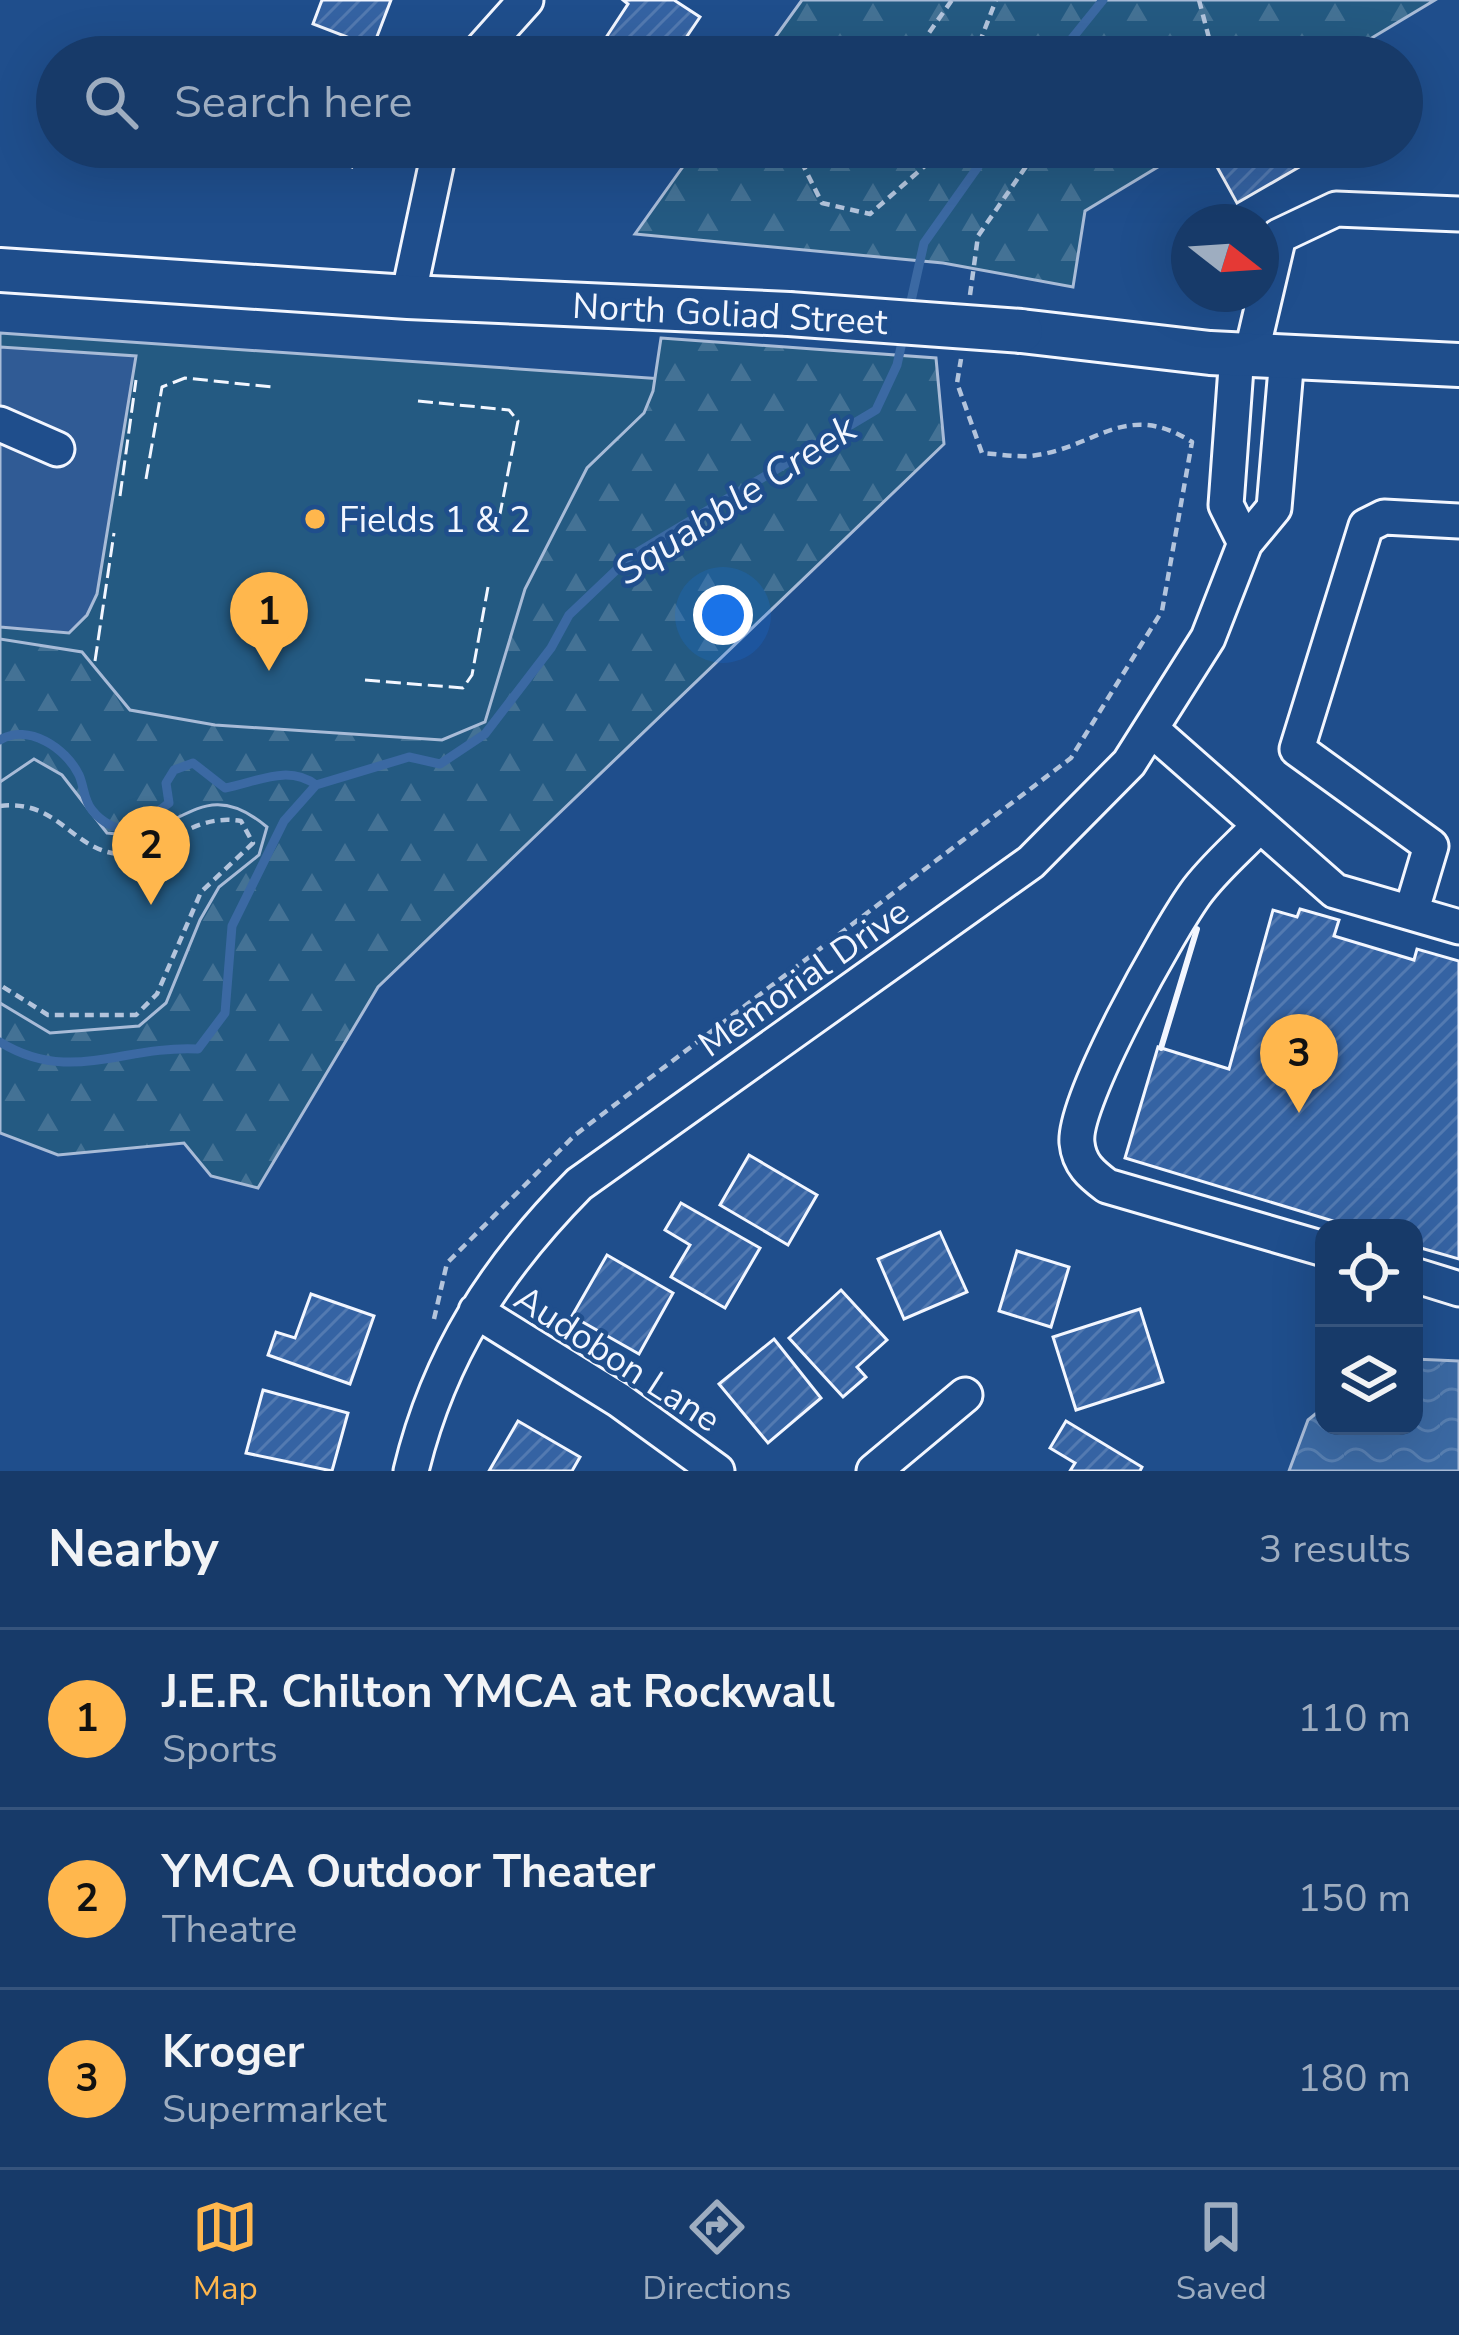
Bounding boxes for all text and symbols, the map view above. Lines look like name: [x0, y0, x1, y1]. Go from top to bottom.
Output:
search box: [36, 36, 1423, 168]
icon: search: [78, 69, 144, 135]
text: Search here: [174, 72, 413, 133]
north arrow: [1171, 204, 1279, 312]
street label: North Goliad Street: [571, 282, 889, 347]
water label: Squabble Creek: [605, 402, 868, 598]
place label: Fields 1 & 2: [339, 496, 531, 545]
marker: Fields 1 & 2: [302, 506, 328, 532]
pin: 1: [230, 572, 308, 671]
your location: [693, 585, 753, 645]
pin: 2: [112, 806, 190, 905]
street label: Memorial Drive: [689, 888, 919, 1069]
pin: 3: [1260, 1014, 1338, 1113]
map controls: [1315, 1219, 1423, 1435]
button: locate: [1315, 1219, 1423, 1327]
street label: Audobon Lane: [505, 1274, 730, 1444]
button: layers: [1315, 1327, 1423, 1435]
text: Nearby: [48, 1514, 219, 1584]
text: 3 results: [1259, 1523, 1411, 1576]
text: J.E.R. Chilton YMCA at Rockwall: [162, 1662, 835, 1723]
text: 1: [75, 1692, 99, 1745]
text: 110 m: [1297, 1692, 1411, 1745]
text: Sports: [162, 1723, 278, 1776]
text: YMCA Outdoor Theater: [162, 1842, 655, 1903]
text: 2: [75, 1872, 99, 1925]
text: 150 m: [1297, 1872, 1411, 1925]
text: Theatre: [162, 1903, 297, 1956]
text: Kroger: [162, 2022, 304, 2083]
text: 3: [75, 2052, 99, 2105]
text: 180 m: [1297, 2052, 1411, 2105]
text: Supermarket: [162, 2083, 387, 2136]
tab: Map: [192, 2194, 258, 2311]
tab: Directions: [643, 2194, 791, 2311]
tab: Saved: [1176, 2194, 1267, 2311]

